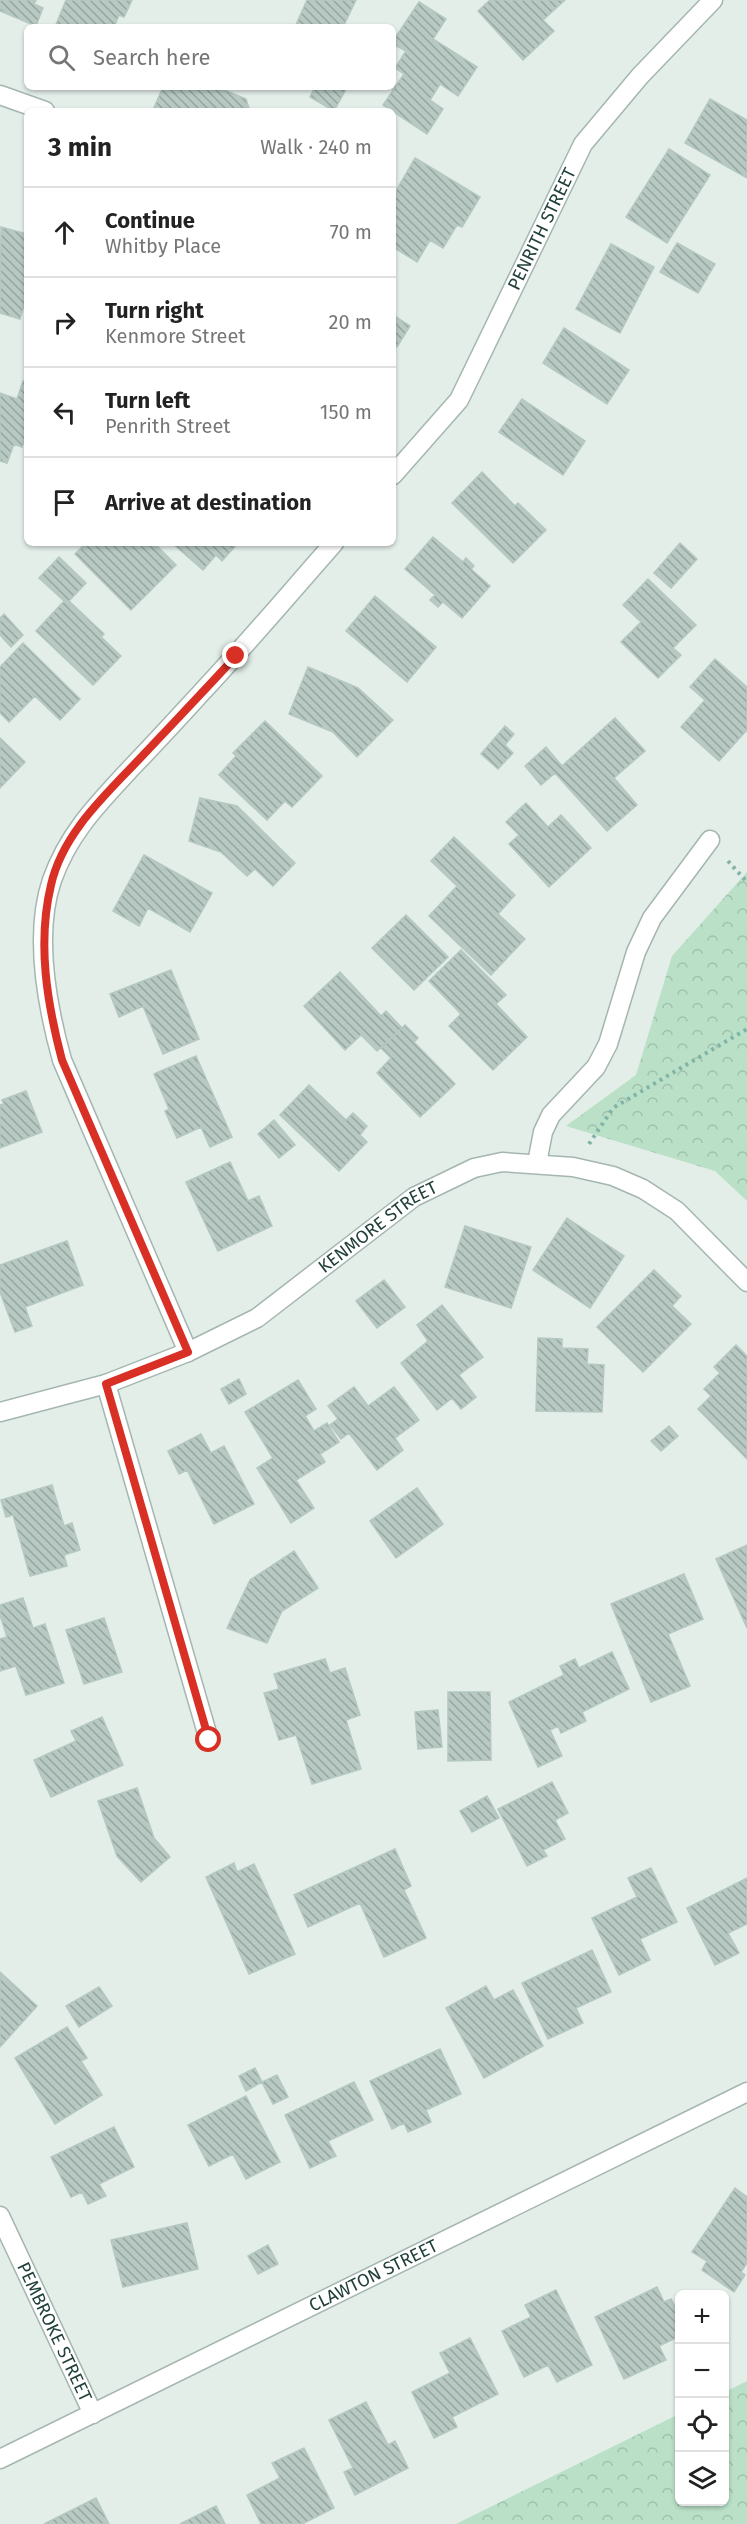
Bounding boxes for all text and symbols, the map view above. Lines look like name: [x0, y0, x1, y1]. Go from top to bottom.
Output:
search box: [24, 24, 396, 90]
icon: search: [45, 41, 78, 74]
text: Search here: [93, 44, 211, 71]
text: 3 min: [48, 132, 112, 163]
text: Walk · 240 m: [260, 135, 372, 159]
street label: PENRITH STREET: [503, 164, 581, 294]
text: Continue: [105, 207, 195, 234]
icon: ahead: [48, 216, 81, 249]
text: 70 m: [330, 220, 372, 244]
text: Whitby Place: [105, 234, 221, 258]
text: Turn right: [105, 297, 204, 324]
icon: right: [48, 306, 81, 339]
text: 20 m: [329, 310, 372, 334]
text: Kenmore Street: [105, 324, 246, 348]
text: Turn left: [105, 387, 190, 414]
icon: left: [48, 396, 81, 429]
text: 150 m: [320, 400, 372, 424]
text: Penrith Street: [105, 414, 231, 438]
icon: arrive: [48, 486, 81, 519]
text: Arrive at destination: [105, 489, 312, 516]
route end: [222, 642, 248, 668]
street label: KENMORE STREET: [314, 1176, 441, 1278]
route start: [195, 1726, 221, 1752]
street label: CLAWTON STREET: [305, 2234, 442, 2316]
street label: PEMBROKE STREET: [12, 2259, 97, 2406]
map controls: [675, 2290, 729, 2506]
button: +: [675, 2290, 729, 2344]
button: −: [675, 2344, 729, 2398]
button: locate: [675, 2398, 729, 2452]
button: layers: [675, 2452, 729, 2506]

